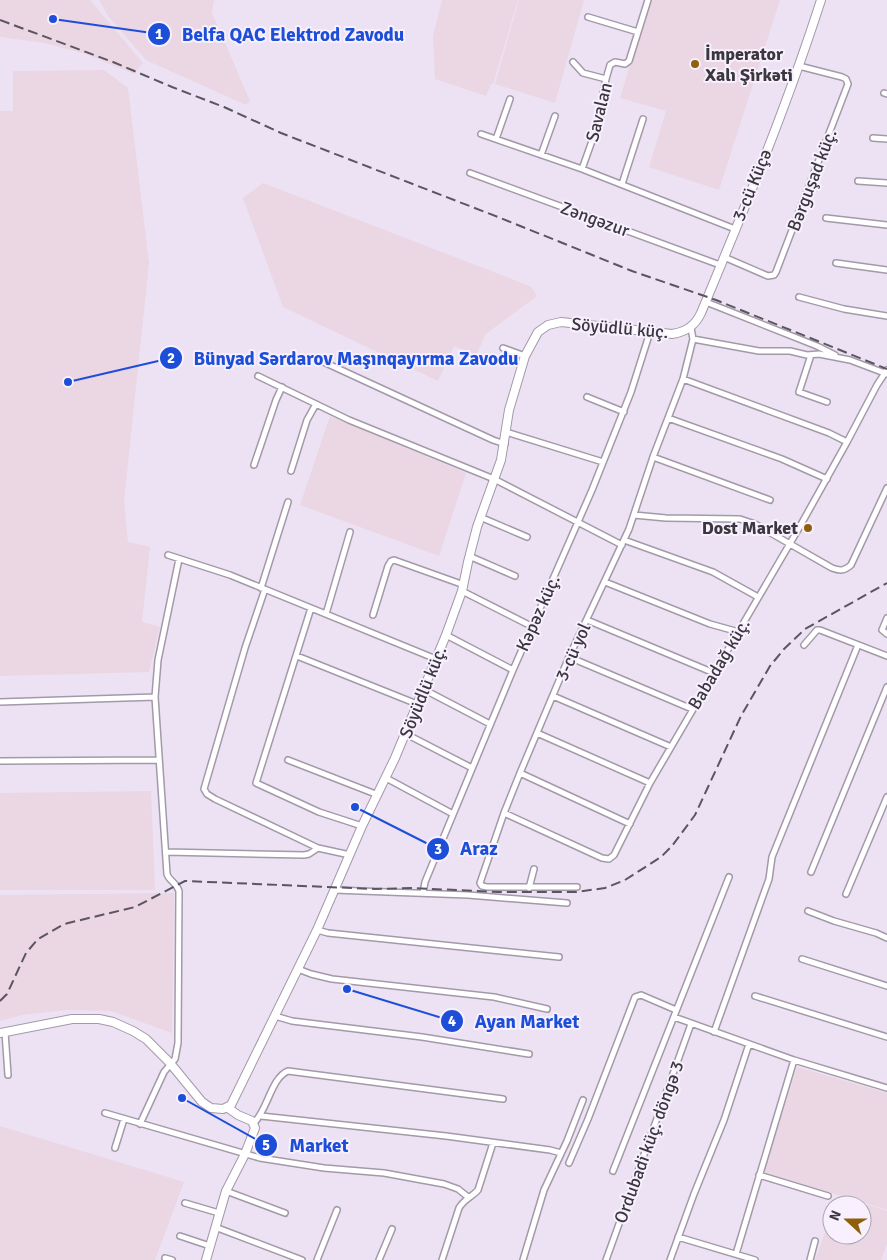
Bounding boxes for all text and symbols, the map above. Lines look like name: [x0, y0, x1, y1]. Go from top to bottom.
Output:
callout: Belfa QAC Elektrod Zavodu: [147, 17, 414, 51]
text: Belfa QAC Elektrod Zavodu: [182, 23, 404, 47]
text: 1: [155, 25, 163, 43]
place label: İmperator Xalı Şirkəti: [705, 43, 793, 86]
marker: İmperator Xalı Şirkəti: [689, 58, 701, 70]
street label: Savalan: [581, 80, 617, 144]
street label: Bərguşad küç.: [782, 126, 842, 234]
street label: 3-cü Küçə: [728, 146, 776, 224]
street label: Zəngəzur: [558, 196, 633, 242]
street label: Söyüdlü küç.: [570, 313, 670, 343]
callout: Bünyad Sərdarov Maşınqayırma Zavodu: [158, 341, 528, 375]
text: Bünyad Sərdarov Maşınqayırma Zavodu: [193, 347, 519, 371]
text: 2: [167, 349, 175, 367]
place label: Dost Market: [702, 517, 798, 539]
marker: Dost Market: [802, 522, 814, 534]
street label: Kəpəz küç.: [511, 571, 565, 655]
street label: Babadağ küç.: [683, 614, 755, 714]
street label: 3-cü yol: [551, 620, 595, 684]
street label: Söyüdlü küç.: [395, 643, 451, 741]
callout: Araz: [426, 832, 508, 866]
text: Araz: [460, 837, 498, 861]
text: 3: [434, 840, 442, 858]
callout: Ayan Market: [440, 1004, 589, 1038]
text: Ayan Market: [475, 1010, 579, 1034]
text: 4: [448, 1012, 456, 1030]
street label: Ordubadi küç. döngə 3: [609, 1058, 689, 1226]
callout: Market: [254, 1128, 358, 1162]
text: Market: [289, 1134, 349, 1158]
text: 5: [262, 1136, 270, 1154]
north arrow: [822, 1195, 872, 1245]
text: N: [826, 1208, 845, 1223]

